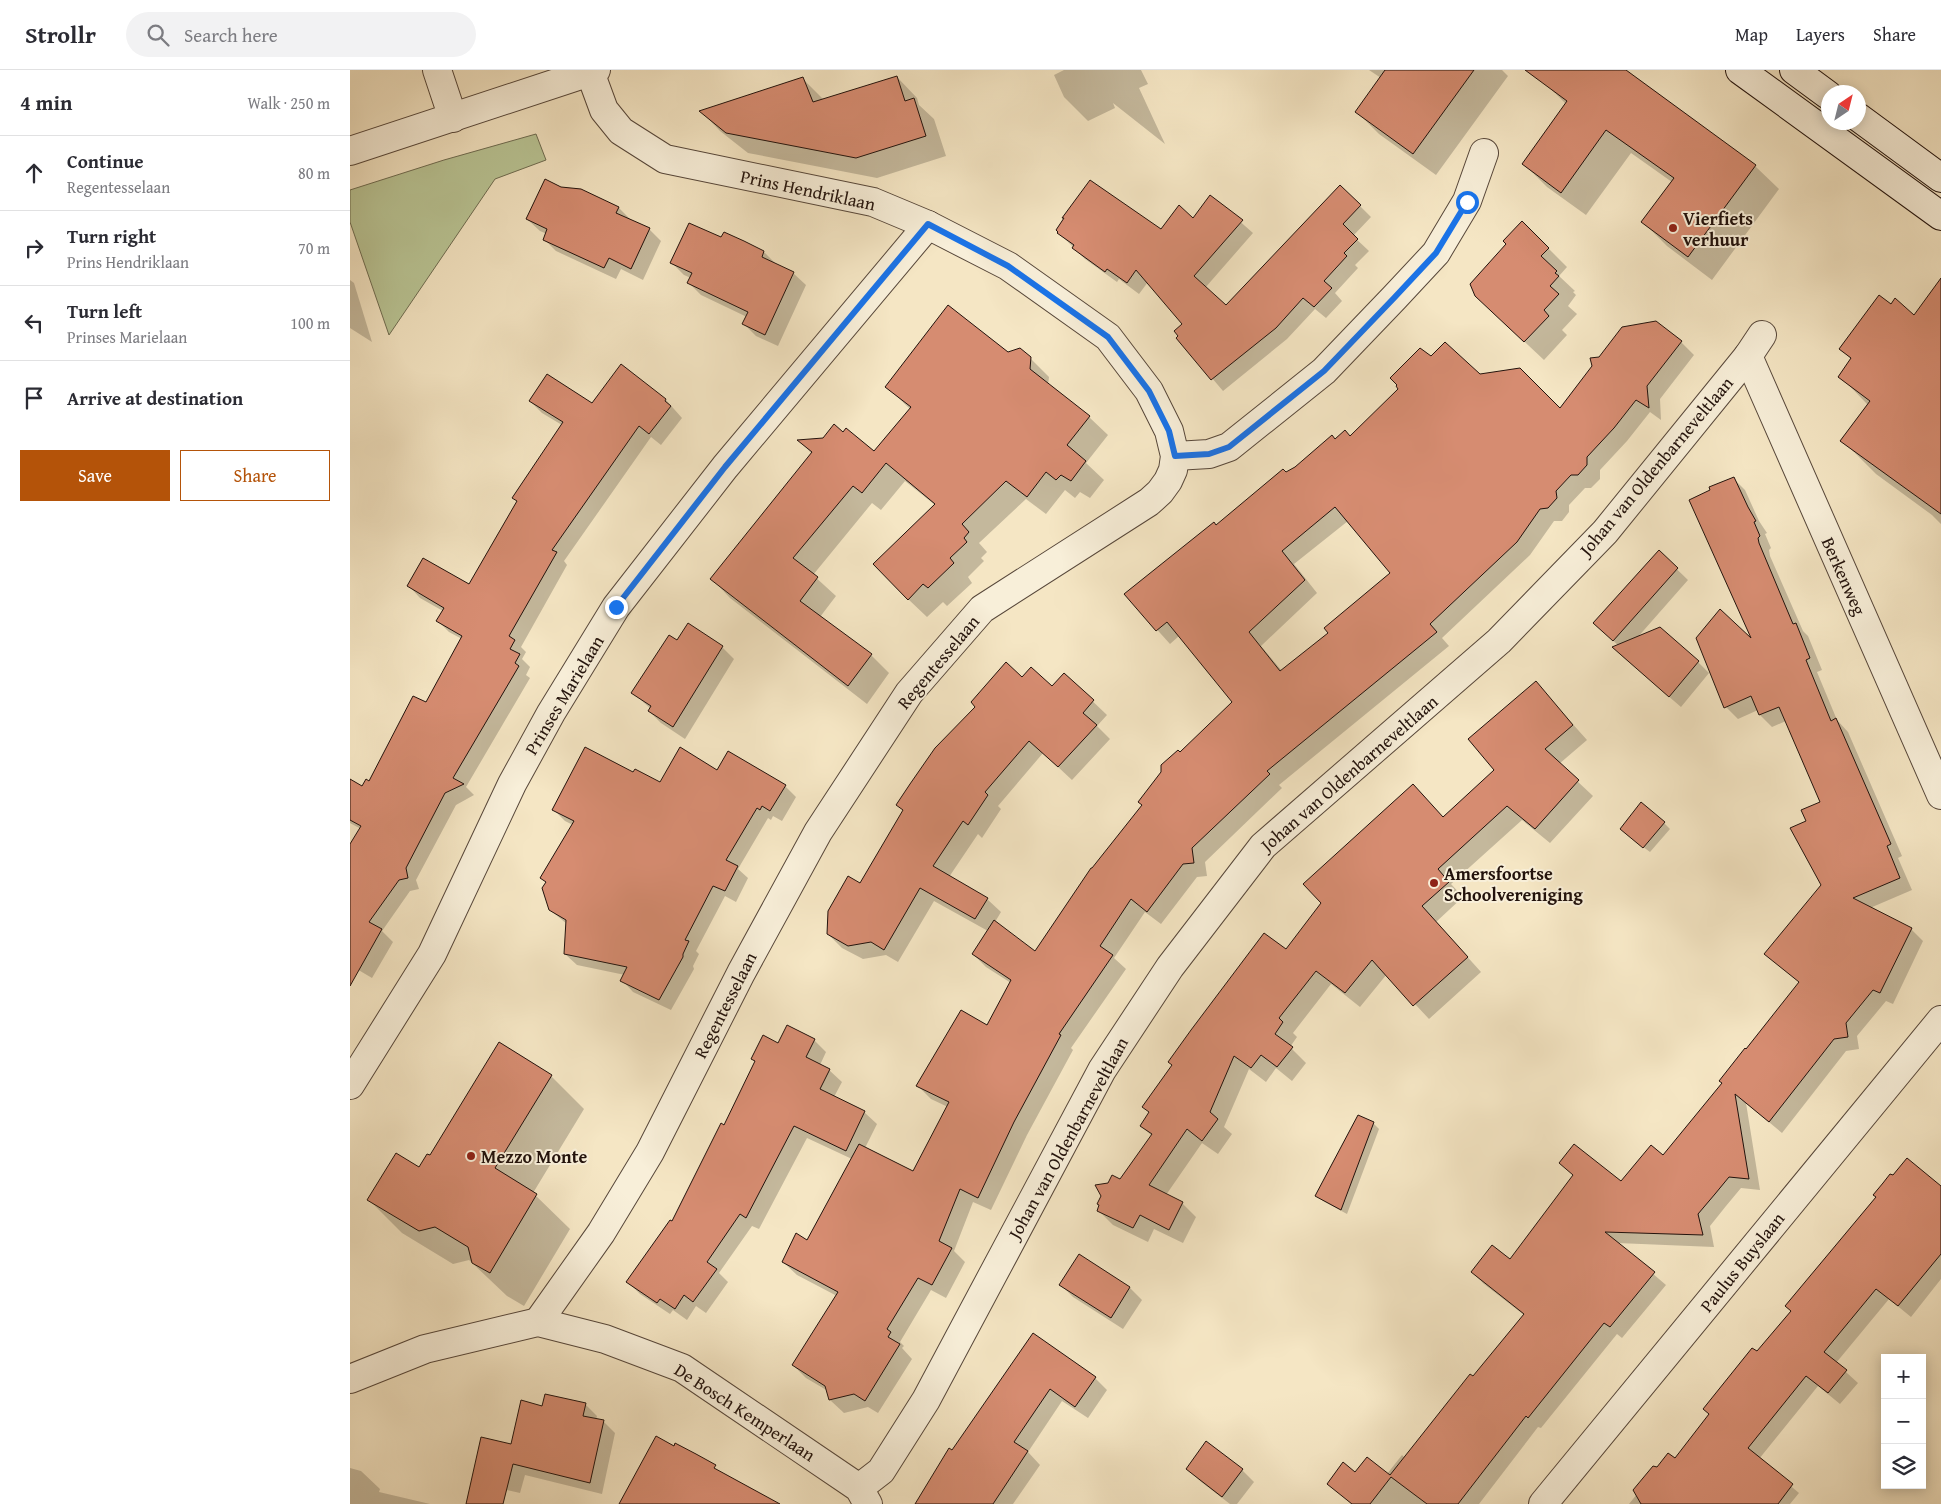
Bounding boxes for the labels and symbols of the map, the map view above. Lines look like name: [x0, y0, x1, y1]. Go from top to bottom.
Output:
north arrow: [1821, 85, 1866, 130]
street label: Prins Hendriklaan: [738, 163, 878, 217]
route start: [1456, 191, 1479, 214]
place label: Vierfiets verhuur: [1683, 205, 1753, 253]
marker: Vierfiets verhuur: [1667, 222, 1679, 234]
street label: Johan van Oldenbarneveltlaan: [1571, 370, 1739, 563]
street label: Berkenweg: [1815, 532, 1873, 620]
route end: [605, 596, 628, 619]
street label: Regentesselaan: [890, 609, 986, 715]
street label: Prinses Marielaan: [518, 630, 610, 760]
street label: Johan van Oldenbarneveltlaan: [1253, 688, 1444, 859]
place label: Amersfoortse Schoolvereniging: [1444, 860, 1583, 908]
marker: Amersfoortse Schoolvereniging: [1428, 877, 1440, 889]
street label: Regentesselaan: [687, 947, 763, 1063]
street label: Johan van Oldenbarneveltlaan: [1000, 1032, 1135, 1246]
place label: Mezzo Monte: [481, 1143, 588, 1170]
marker: Mezzo Monte: [465, 1150, 477, 1162]
street label: Paulus Buyslaan: [1693, 1206, 1791, 1318]
street label: De Bosch Kemperlaan: [669, 1356, 821, 1468]

